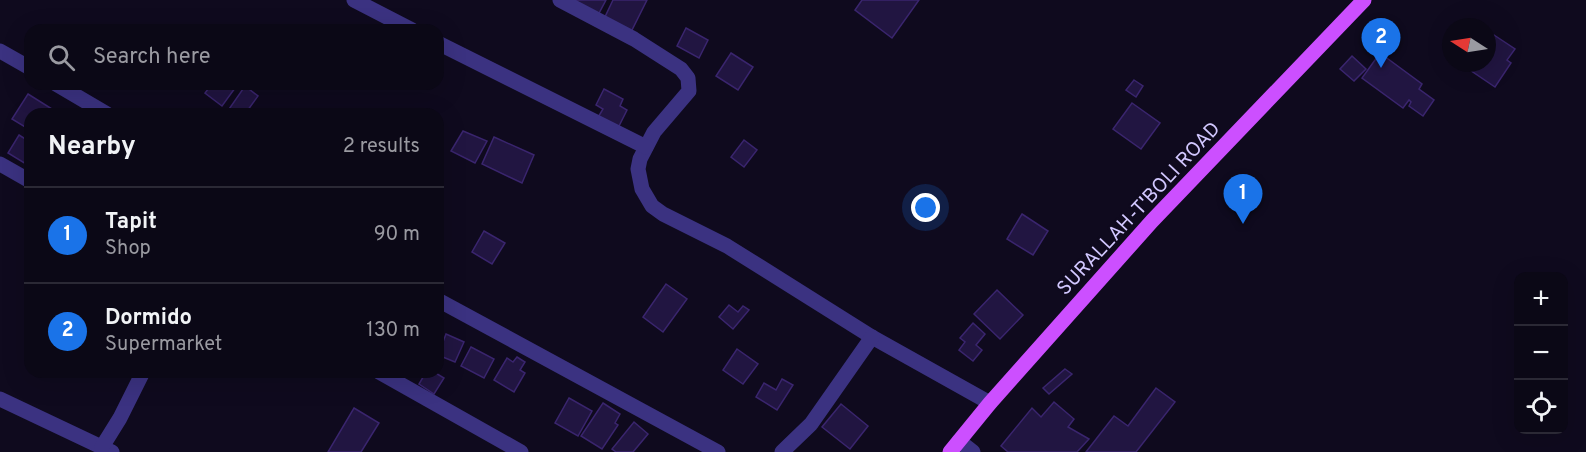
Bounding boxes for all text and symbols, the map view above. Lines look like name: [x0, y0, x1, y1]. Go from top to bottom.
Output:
north arrow: [1442, 18, 1496, 72]
pin: 2: [1362, 19, 1400, 68]
search box: [24, 24, 444, 90]
icon: search: [45, 41, 78, 74]
text: Search here: [93, 44, 211, 71]
street label: SURALLAH-T'BOLI ROAD: [1052, 117, 1227, 302]
text: Nearby: [48, 131, 136, 164]
text: 2 results: [343, 134, 420, 160]
pin: 1: [1224, 174, 1262, 224]
your location: [911, 193, 940, 222]
text: Tapit: [105, 209, 157, 236]
text: 1: [64, 222, 72, 248]
text: 90 m: [374, 222, 420, 248]
text: Shop: [105, 236, 151, 262]
map controls: [1514, 272, 1568, 434]
button: +: [1514, 272, 1568, 326]
text: Dormido: [105, 305, 192, 332]
text: 2: [61, 318, 74, 344]
text: 130 m: [366, 318, 420, 344]
button: −: [1514, 326, 1568, 380]
text: Supermarket: [105, 332, 222, 358]
button: locate: [1514, 380, 1568, 434]

